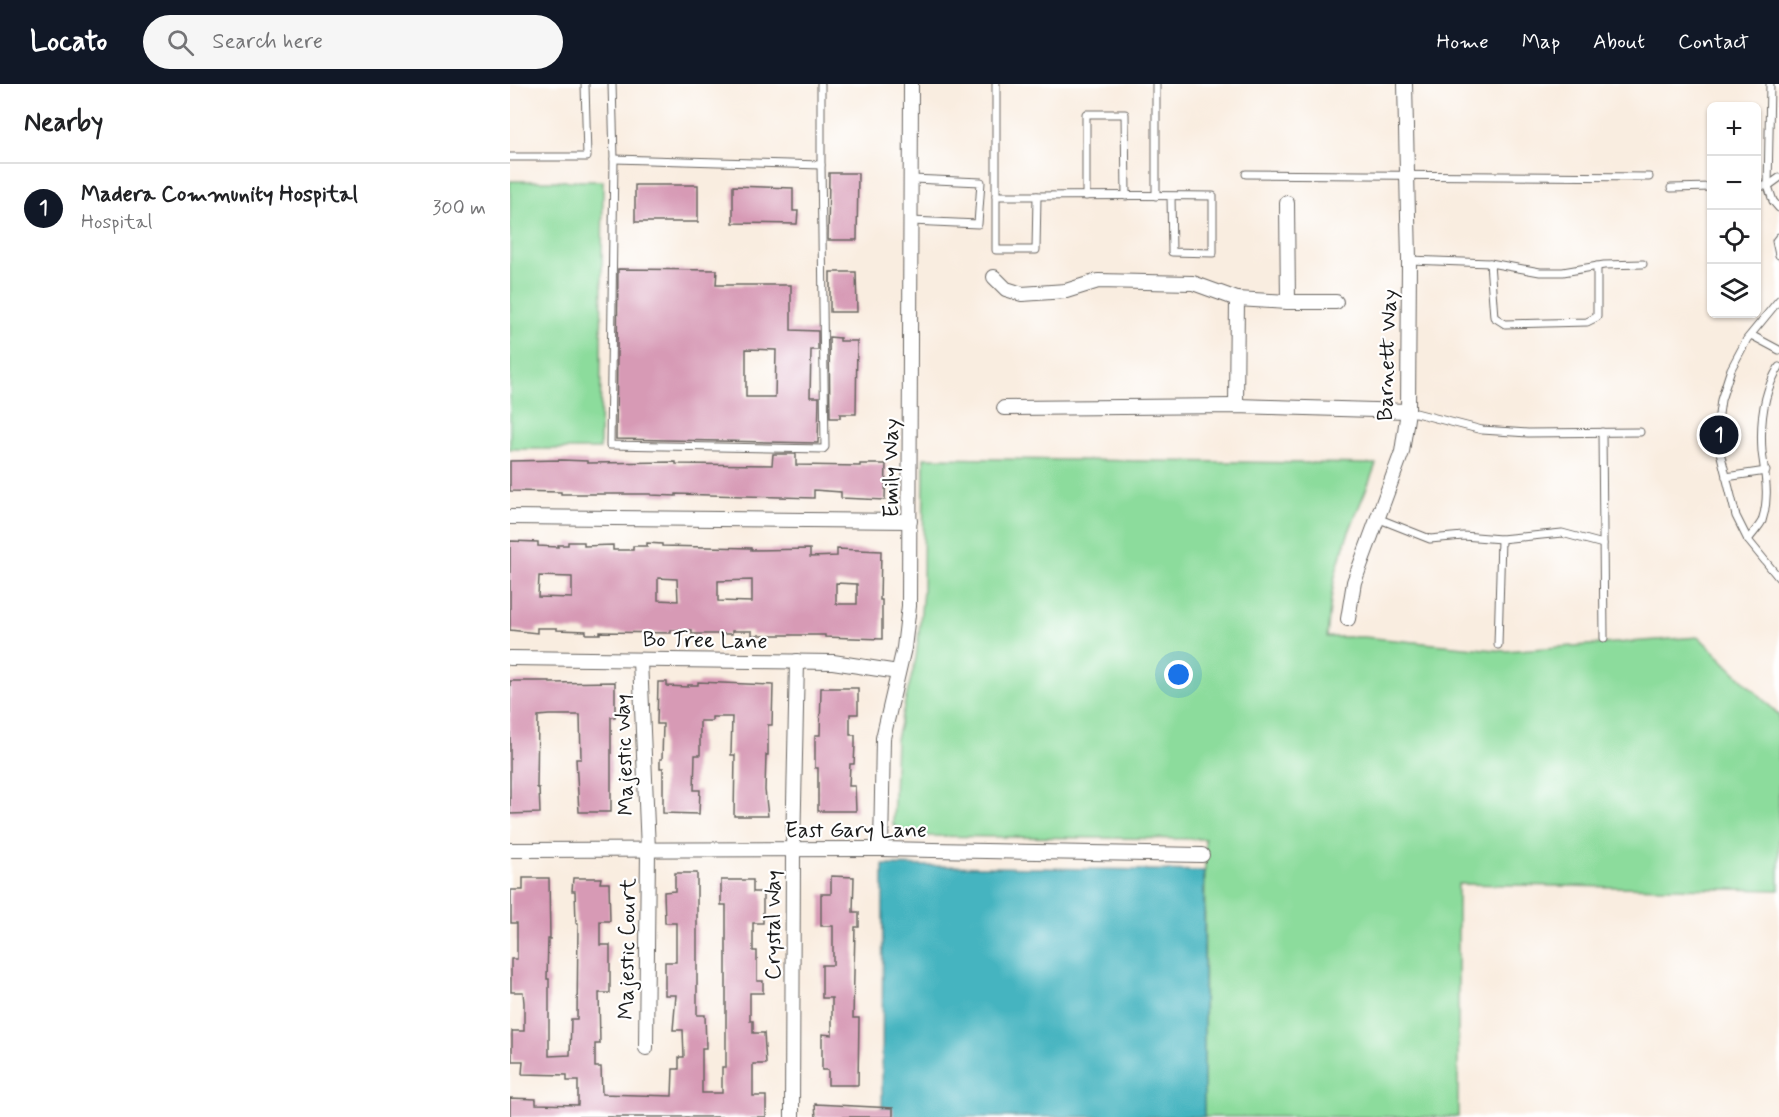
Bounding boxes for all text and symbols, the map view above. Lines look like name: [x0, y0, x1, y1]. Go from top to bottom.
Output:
search box: [143, 15, 563, 69]
text: Locato: [30, 24, 107, 61]
icon: search: [164, 26, 197, 59]
text: Search here: [212, 28, 323, 56]
text: Home: [1437, 28, 1489, 56]
text: Map: [1522, 28, 1560, 56]
text: About: [1593, 28, 1645, 56]
text: Contact: [1678, 28, 1749, 56]
map controls: [1707, 102, 1761, 318]
button: +: [1707, 102, 1761, 156]
text: Nearby: [24, 106, 103, 140]
button: −: [1707, 156, 1761, 210]
text: Madera Community Hospital: [81, 181, 358, 209]
text: 1: [39, 195, 48, 222]
text: 300 m: [432, 195, 486, 222]
text: Hospital: [81, 209, 152, 236]
button: locate: [1707, 210, 1761, 264]
button: layers: [1707, 264, 1761, 318]
street label: Barnett Way: [1372, 289, 1404, 421]
pin: 1: [1700, 412, 1738, 458]
street label: Emily Way: [878, 418, 906, 518]
street label: Bo Tree Lane: [642, 626, 768, 656]
your location: [1164, 660, 1193, 689]
street label: Majestic Way: [609, 694, 642, 816]
street label: East Gary Lane: [785, 817, 927, 845]
street label: Crystal Way: [760, 870, 788, 980]
street label: Majestic Court: [613, 878, 644, 1020]

